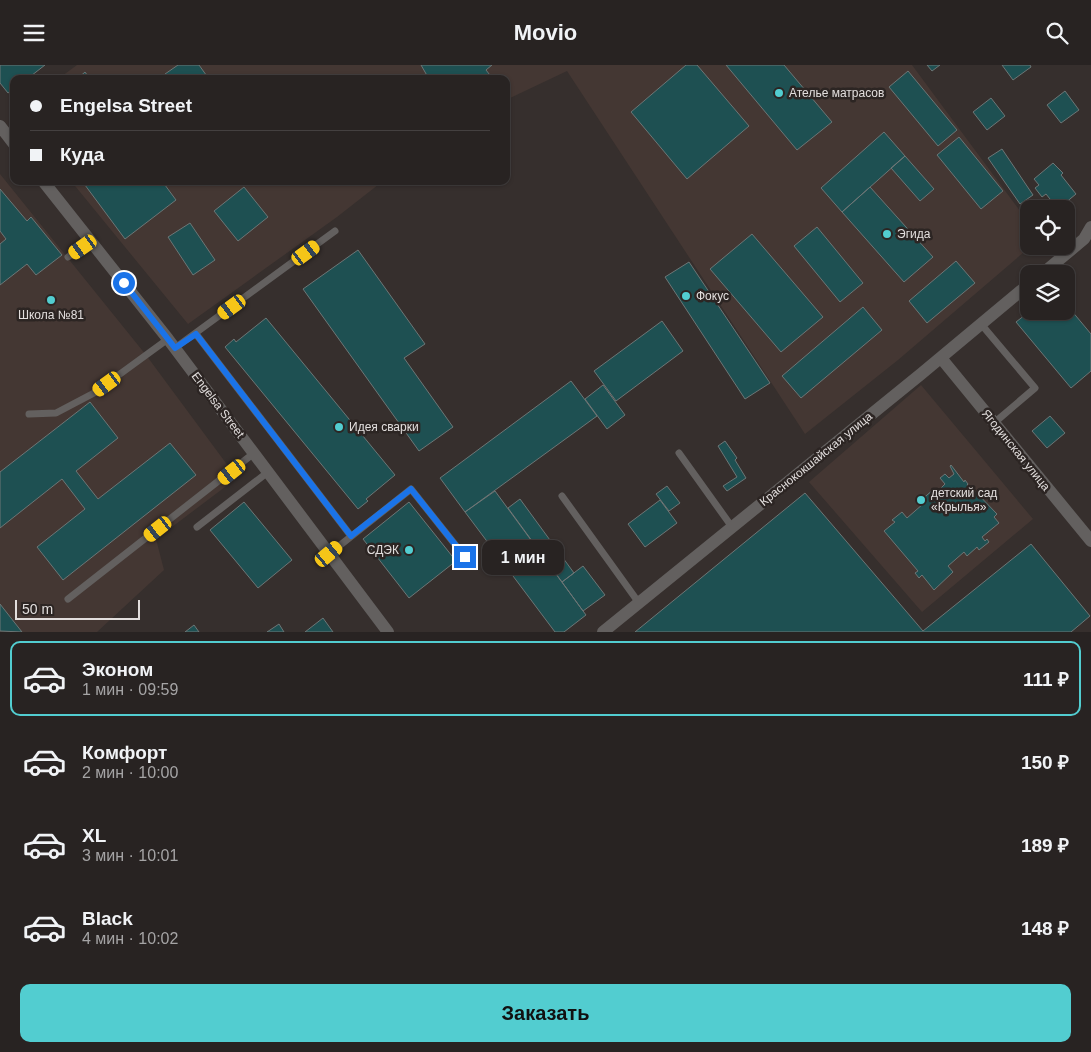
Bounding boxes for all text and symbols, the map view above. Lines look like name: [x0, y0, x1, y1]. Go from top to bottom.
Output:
icon: menu: [20, 19, 48, 47]
icon: search: [1043, 19, 1071, 47]
text: Movio: [514, 20, 577, 45]
place label: Ателье матрасов: [789, 86, 884, 100]
marker: Ателье матрасов: [773, 87, 785, 99]
text: Engelsa Street: [60, 95, 192, 116]
text: Куда: [60, 144, 104, 165]
map controls: [1020, 200, 1075, 320]
button: locate: [1020, 200, 1075, 255]
place label: Эгида: [897, 227, 931, 241]
marker: Эгида: [881, 228, 893, 240]
car: [66, 232, 99, 262]
car: [289, 238, 322, 268]
button: layers: [1020, 265, 1075, 320]
route start: [113, 272, 135, 294]
place label: Фокус: [696, 289, 729, 303]
marker: Фокус: [680, 290, 692, 302]
car: [215, 292, 248, 322]
marker: Школа №81: [45, 294, 57, 306]
place label: Школа №81: [18, 308, 84, 322]
car: [90, 369, 123, 399]
street label: Engelsa Street: [189, 369, 248, 441]
street label: Ягодинская улица: [979, 407, 1053, 494]
street label: Краснококшайская улица: [757, 409, 875, 509]
place label: Идея сварки: [349, 420, 419, 434]
marker: Идея сварки: [333, 421, 345, 433]
car: [215, 457, 248, 487]
place label: детский сад «Крылья»: [931, 486, 997, 514]
marker: детский сад «Крылья»: [915, 494, 927, 506]
car: [141, 514, 174, 544]
car: [312, 539, 345, 569]
callout: 1 мин: [482, 539, 565, 575]
place label: СДЭК: [367, 543, 399, 557]
marker: СДЭК: [403, 544, 415, 556]
route end: [454, 546, 476, 568]
text: 1 мин: [501, 549, 545, 566]
scale bar: [15, 597, 140, 620]
text: 50 m: [22, 601, 53, 617]
icon: car: [22, 656, 67, 701]
text: Эконом: [82, 659, 153, 680]
text: 111 ₽: [1023, 669, 1069, 690]
text: 1 мин · 09:59: [82, 681, 178, 698]
icon: car: [22, 739, 67, 784]
text: Комфорт: [82, 742, 167, 763]
text: 150 ₽: [1021, 752, 1069, 773]
text: 2 мин · 10:00: [82, 764, 178, 781]
icon: car: [22, 822, 67, 867]
text: XL: [82, 825, 106, 846]
text: 189 ₽: [1021, 835, 1069, 856]
text: 3 мин · 10:01: [82, 847, 178, 864]
icon: car: [22, 905, 67, 950]
text: Black: [82, 908, 133, 929]
text: 148 ₽: [1021, 918, 1069, 939]
text: 4 мин · 10:02: [82, 930, 178, 947]
button: Заказать: [20, 984, 1071, 1042]

